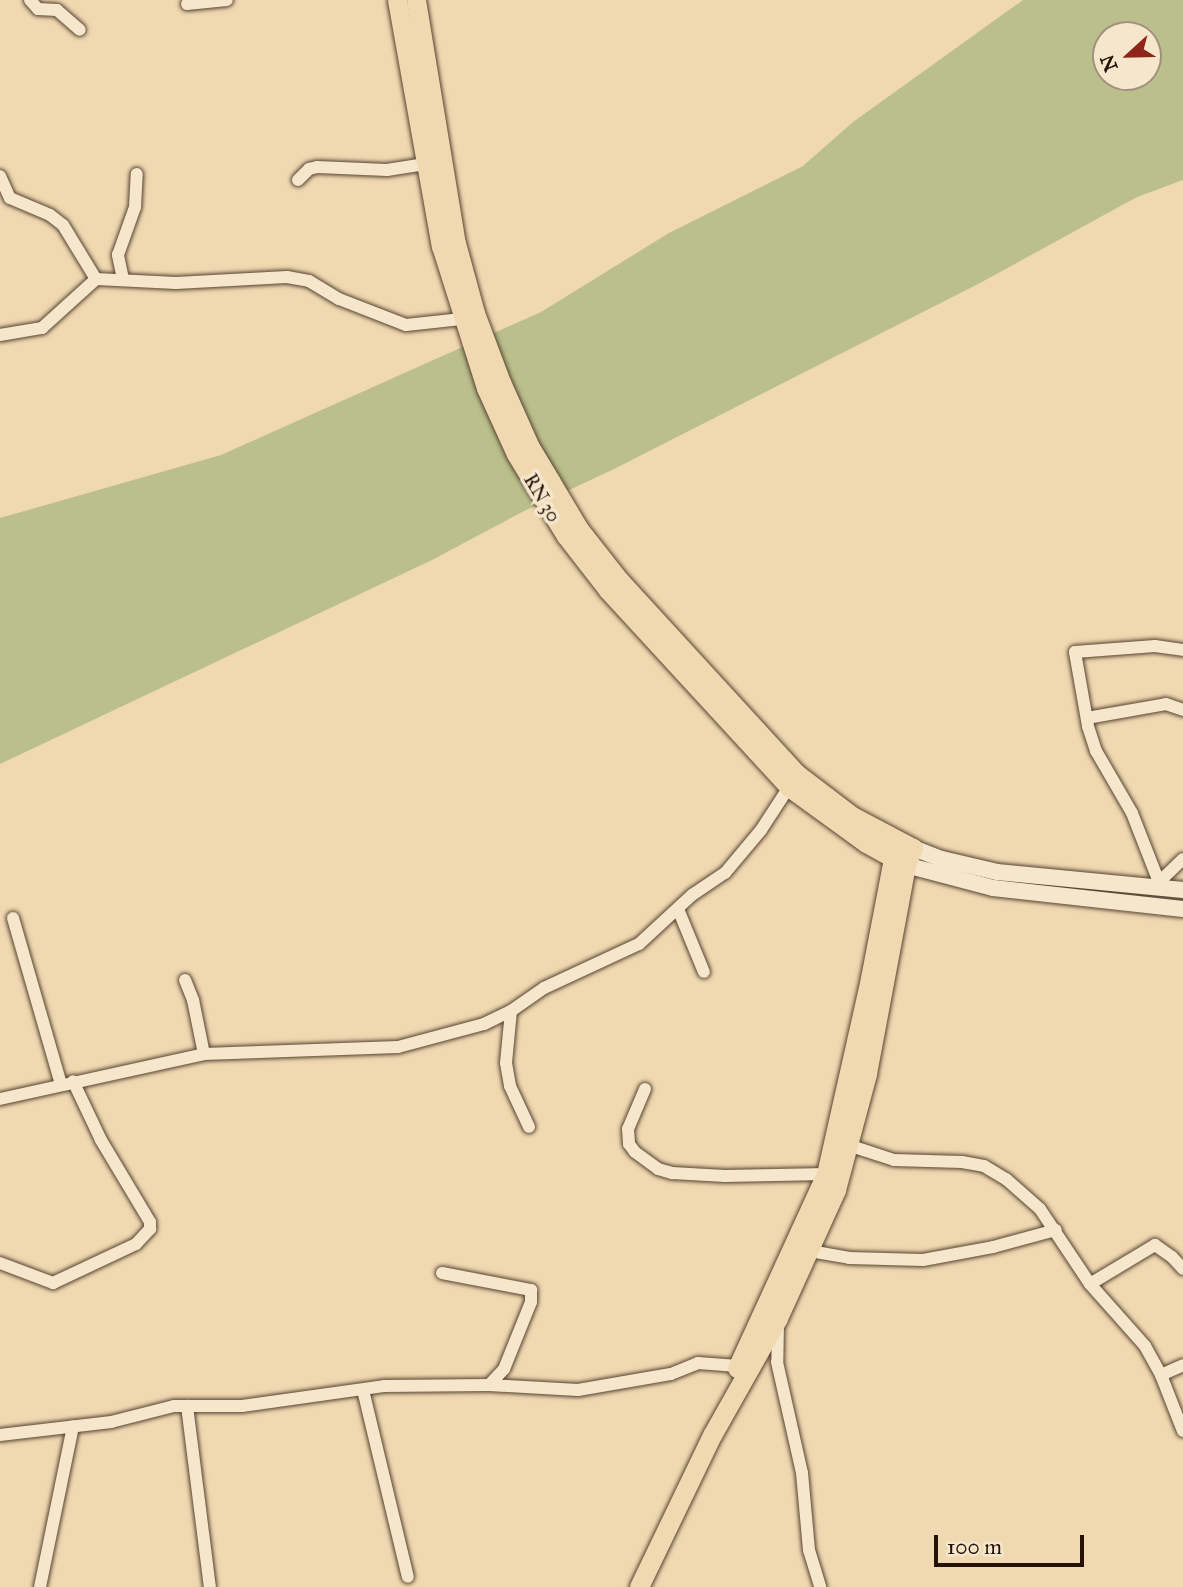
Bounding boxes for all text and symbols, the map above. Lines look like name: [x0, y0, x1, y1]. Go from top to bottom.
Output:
north arrow: [1092, 21, 1162, 91]
text: N: [1095, 52, 1123, 75]
street label: RN 30: [519, 470, 565, 526]
scale bar: [938, 1520, 1088, 1564]
text: 100 m: [947, 1534, 1002, 1560]

